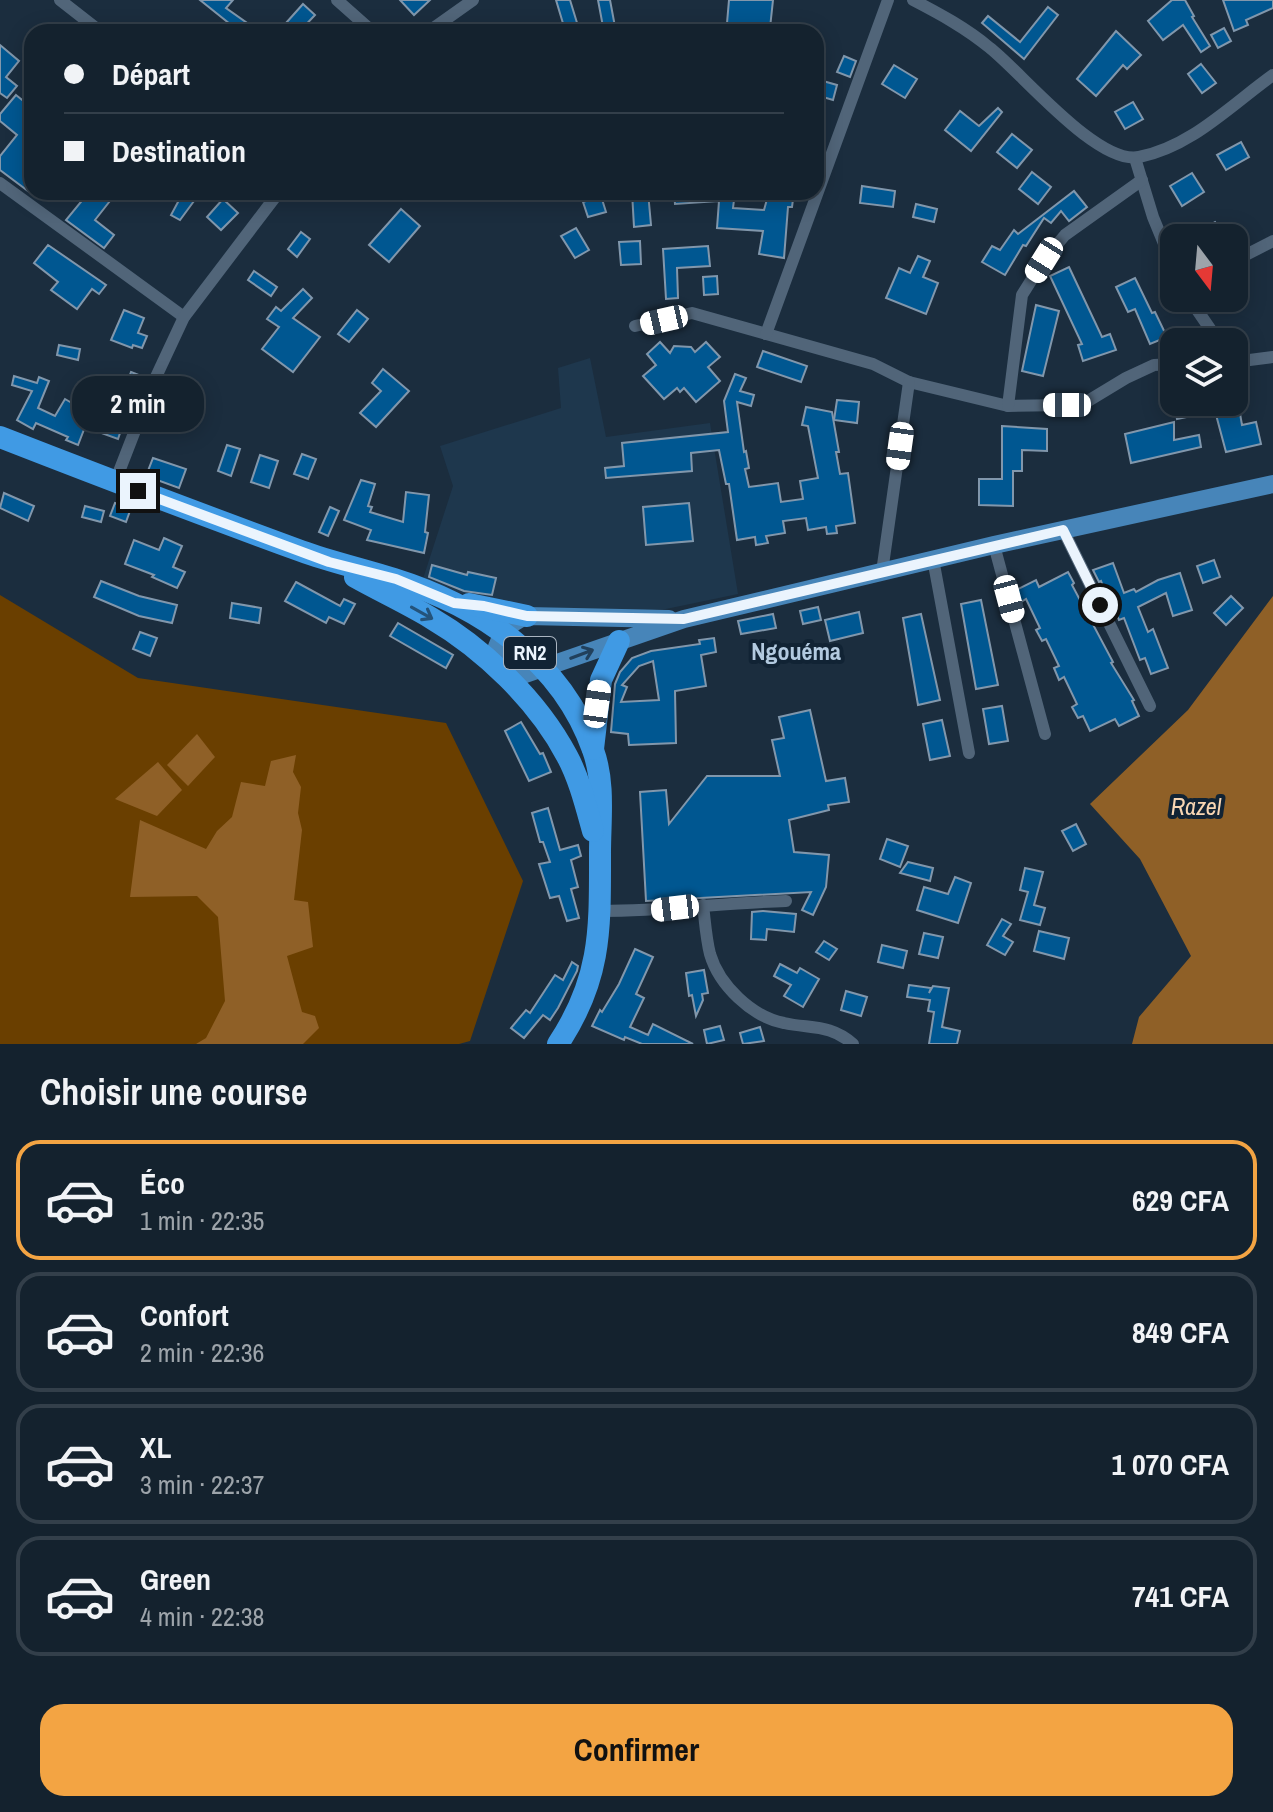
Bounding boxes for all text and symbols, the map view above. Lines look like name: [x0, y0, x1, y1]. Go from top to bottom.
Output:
text: Départ: [112, 54, 190, 94]
text: Destination: [112, 131, 246, 171]
north arrow: [1160, 224, 1248, 312]
map controls: [1160, 224, 1248, 416]
car: [1021, 233, 1067, 287]
car: [638, 303, 690, 337]
button: layers: [1160, 328, 1248, 416]
callout: 2 min: [72, 375, 204, 431]
text: 2 min: [110, 386, 166, 421]
car: [1043, 393, 1091, 417]
car: [885, 421, 915, 471]
route end: [120, 473, 156, 509]
car: [991, 573, 1027, 625]
route start: [1082, 587, 1118, 623]
one-way arrow: [409, 606, 433, 621]
district label: Ngouéma: [751, 635, 841, 667]
road number: RN2: [504, 637, 556, 669]
one-way arrow: [569, 646, 594, 660]
car: [582, 679, 612, 729]
water label: Razel: [1171, 790, 1222, 822]
car: [650, 893, 700, 923]
text: Choisir une course: [40, 1068, 307, 1116]
text: Éco: [140, 1163, 185, 1203]
icon: car: [44, 1164, 116, 1236]
text: 629 CFA: [1132, 1180, 1229, 1220]
text: 1 min · 22:35: [140, 1203, 264, 1238]
text: Confort: [140, 1295, 229, 1335]
icon: car: [44, 1296, 116, 1368]
text: 849 CFA: [1132, 1312, 1229, 1352]
text: 2 min · 22:36: [140, 1335, 264, 1370]
text: XL: [140, 1427, 171, 1467]
icon: car: [44, 1428, 116, 1500]
text: 1 070 CFA: [1111, 1444, 1229, 1484]
text: 3 min · 22:37: [140, 1467, 264, 1502]
text: Green: [140, 1559, 211, 1599]
icon: car: [44, 1560, 116, 1632]
text: 741 CFA: [1132, 1576, 1229, 1616]
text: 4 min · 22:38: [140, 1599, 264, 1634]
button: Confirmer: [40, 1704, 1233, 1796]

